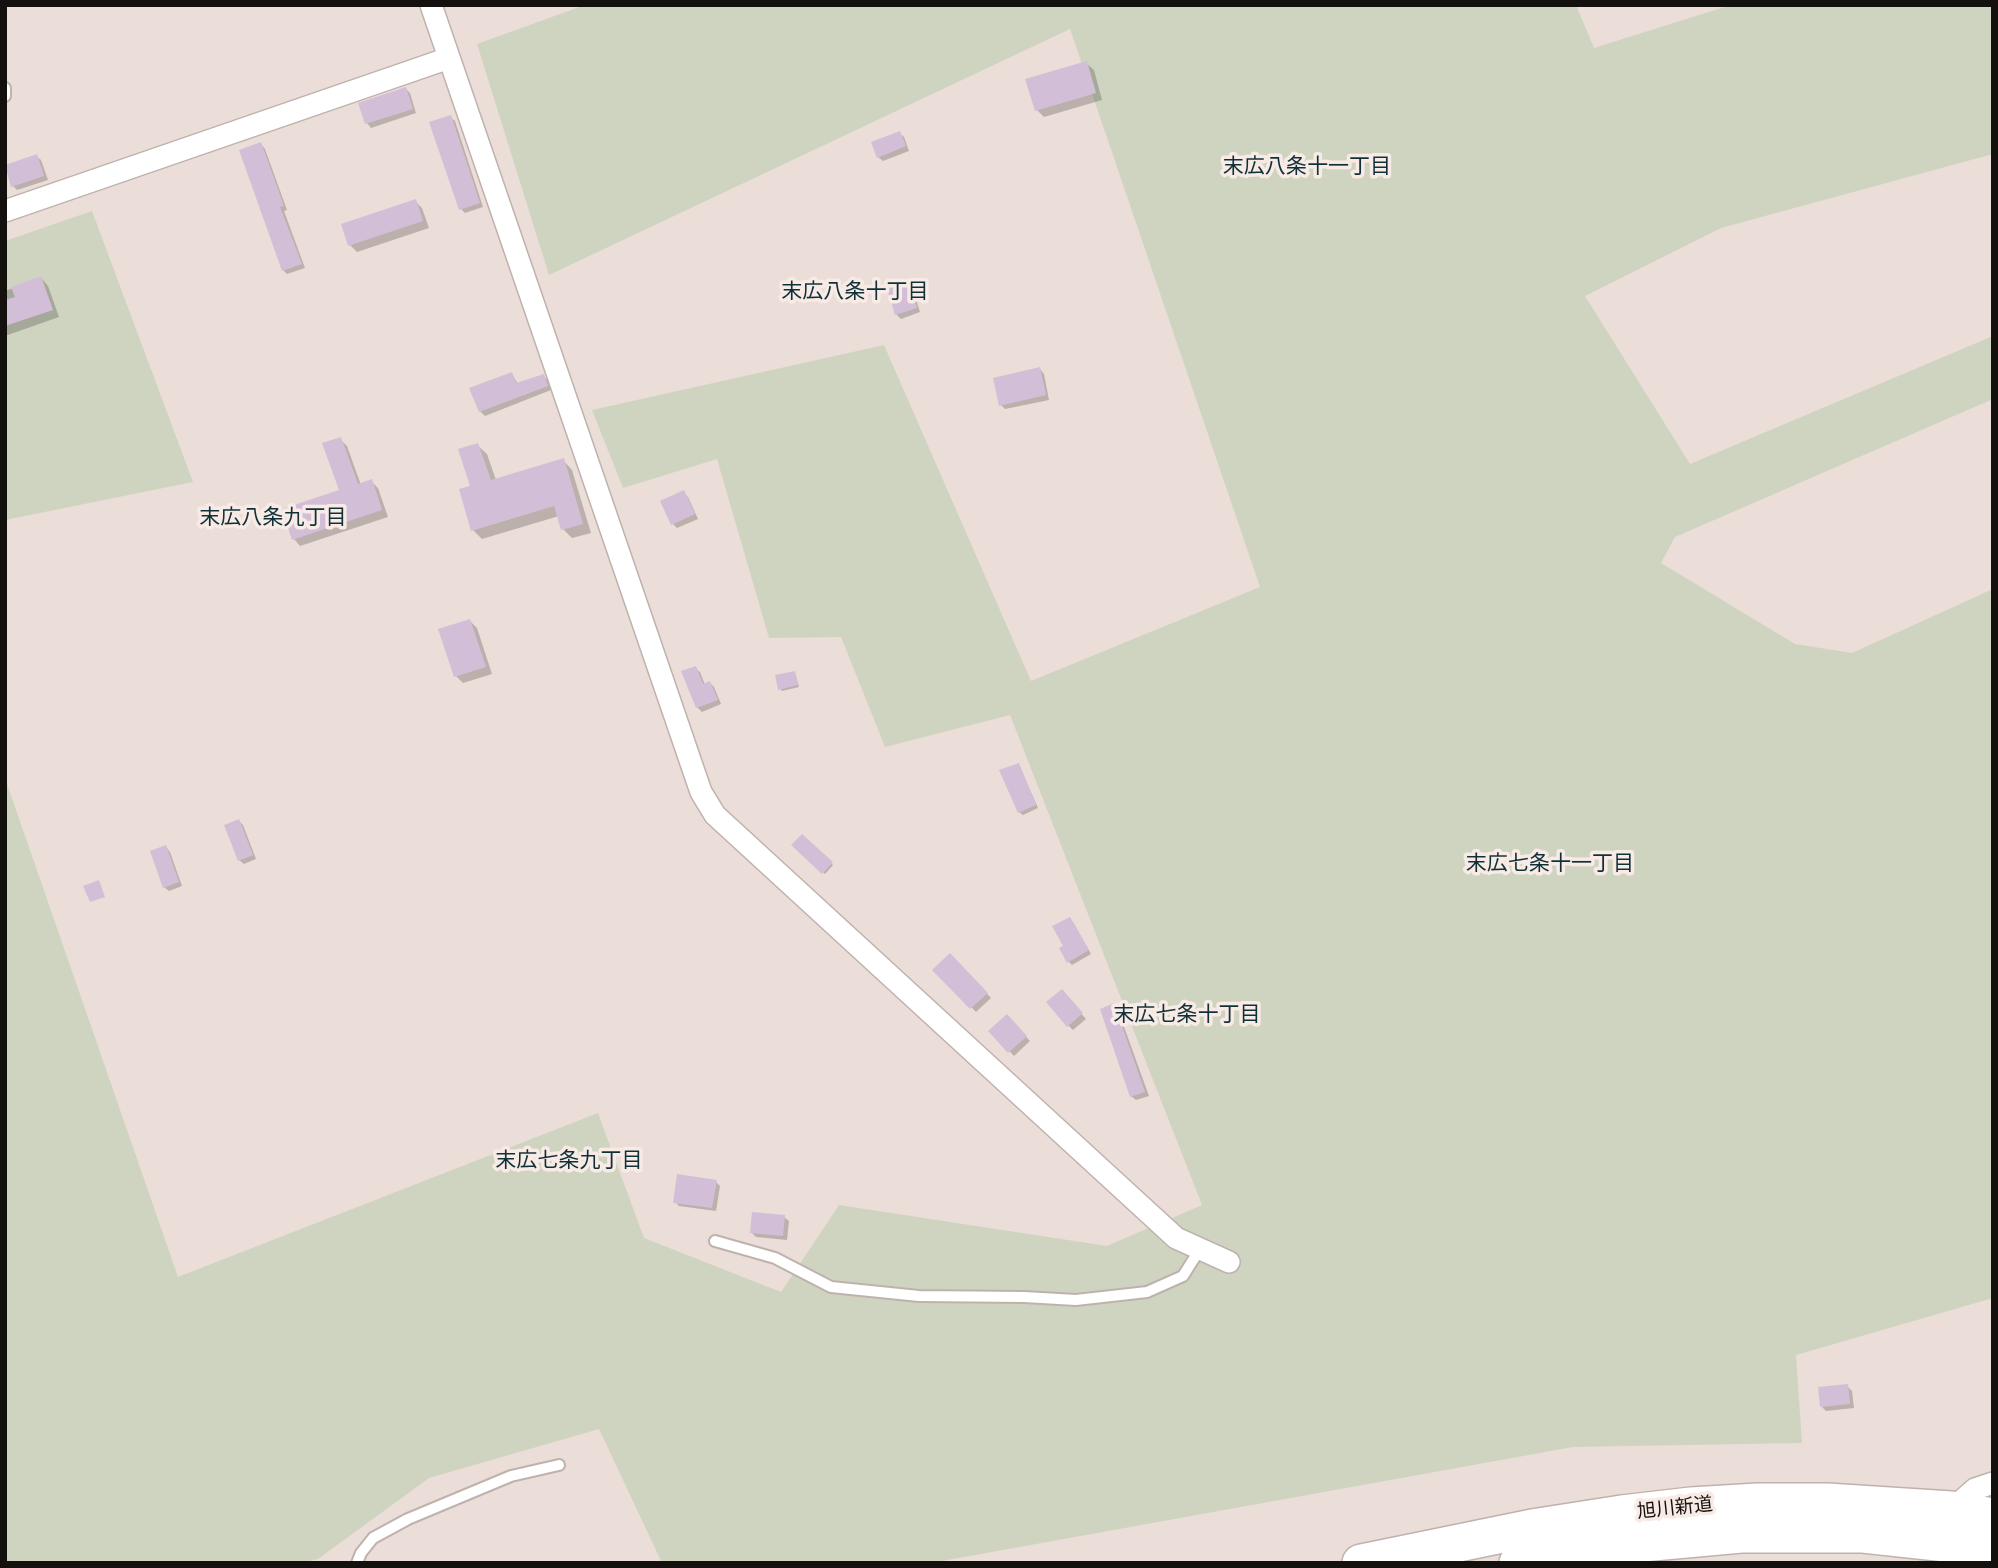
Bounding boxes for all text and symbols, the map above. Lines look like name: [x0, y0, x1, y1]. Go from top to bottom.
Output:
district label: 末広八条十一丁目: [1223, 154, 1391, 180]
district label: 末広八条十丁目: [782, 279, 928, 305]
district label: 末広八条九丁目: [200, 505, 346, 531]
district label: 末広七条十一丁目: [1466, 851, 1634, 877]
district label: 末広七条十丁目: [1114, 1002, 1260, 1028]
district label: 末広七条九丁目: [496, 1148, 642, 1174]
street label: 旭川新道: [1636, 1493, 1714, 1523]

